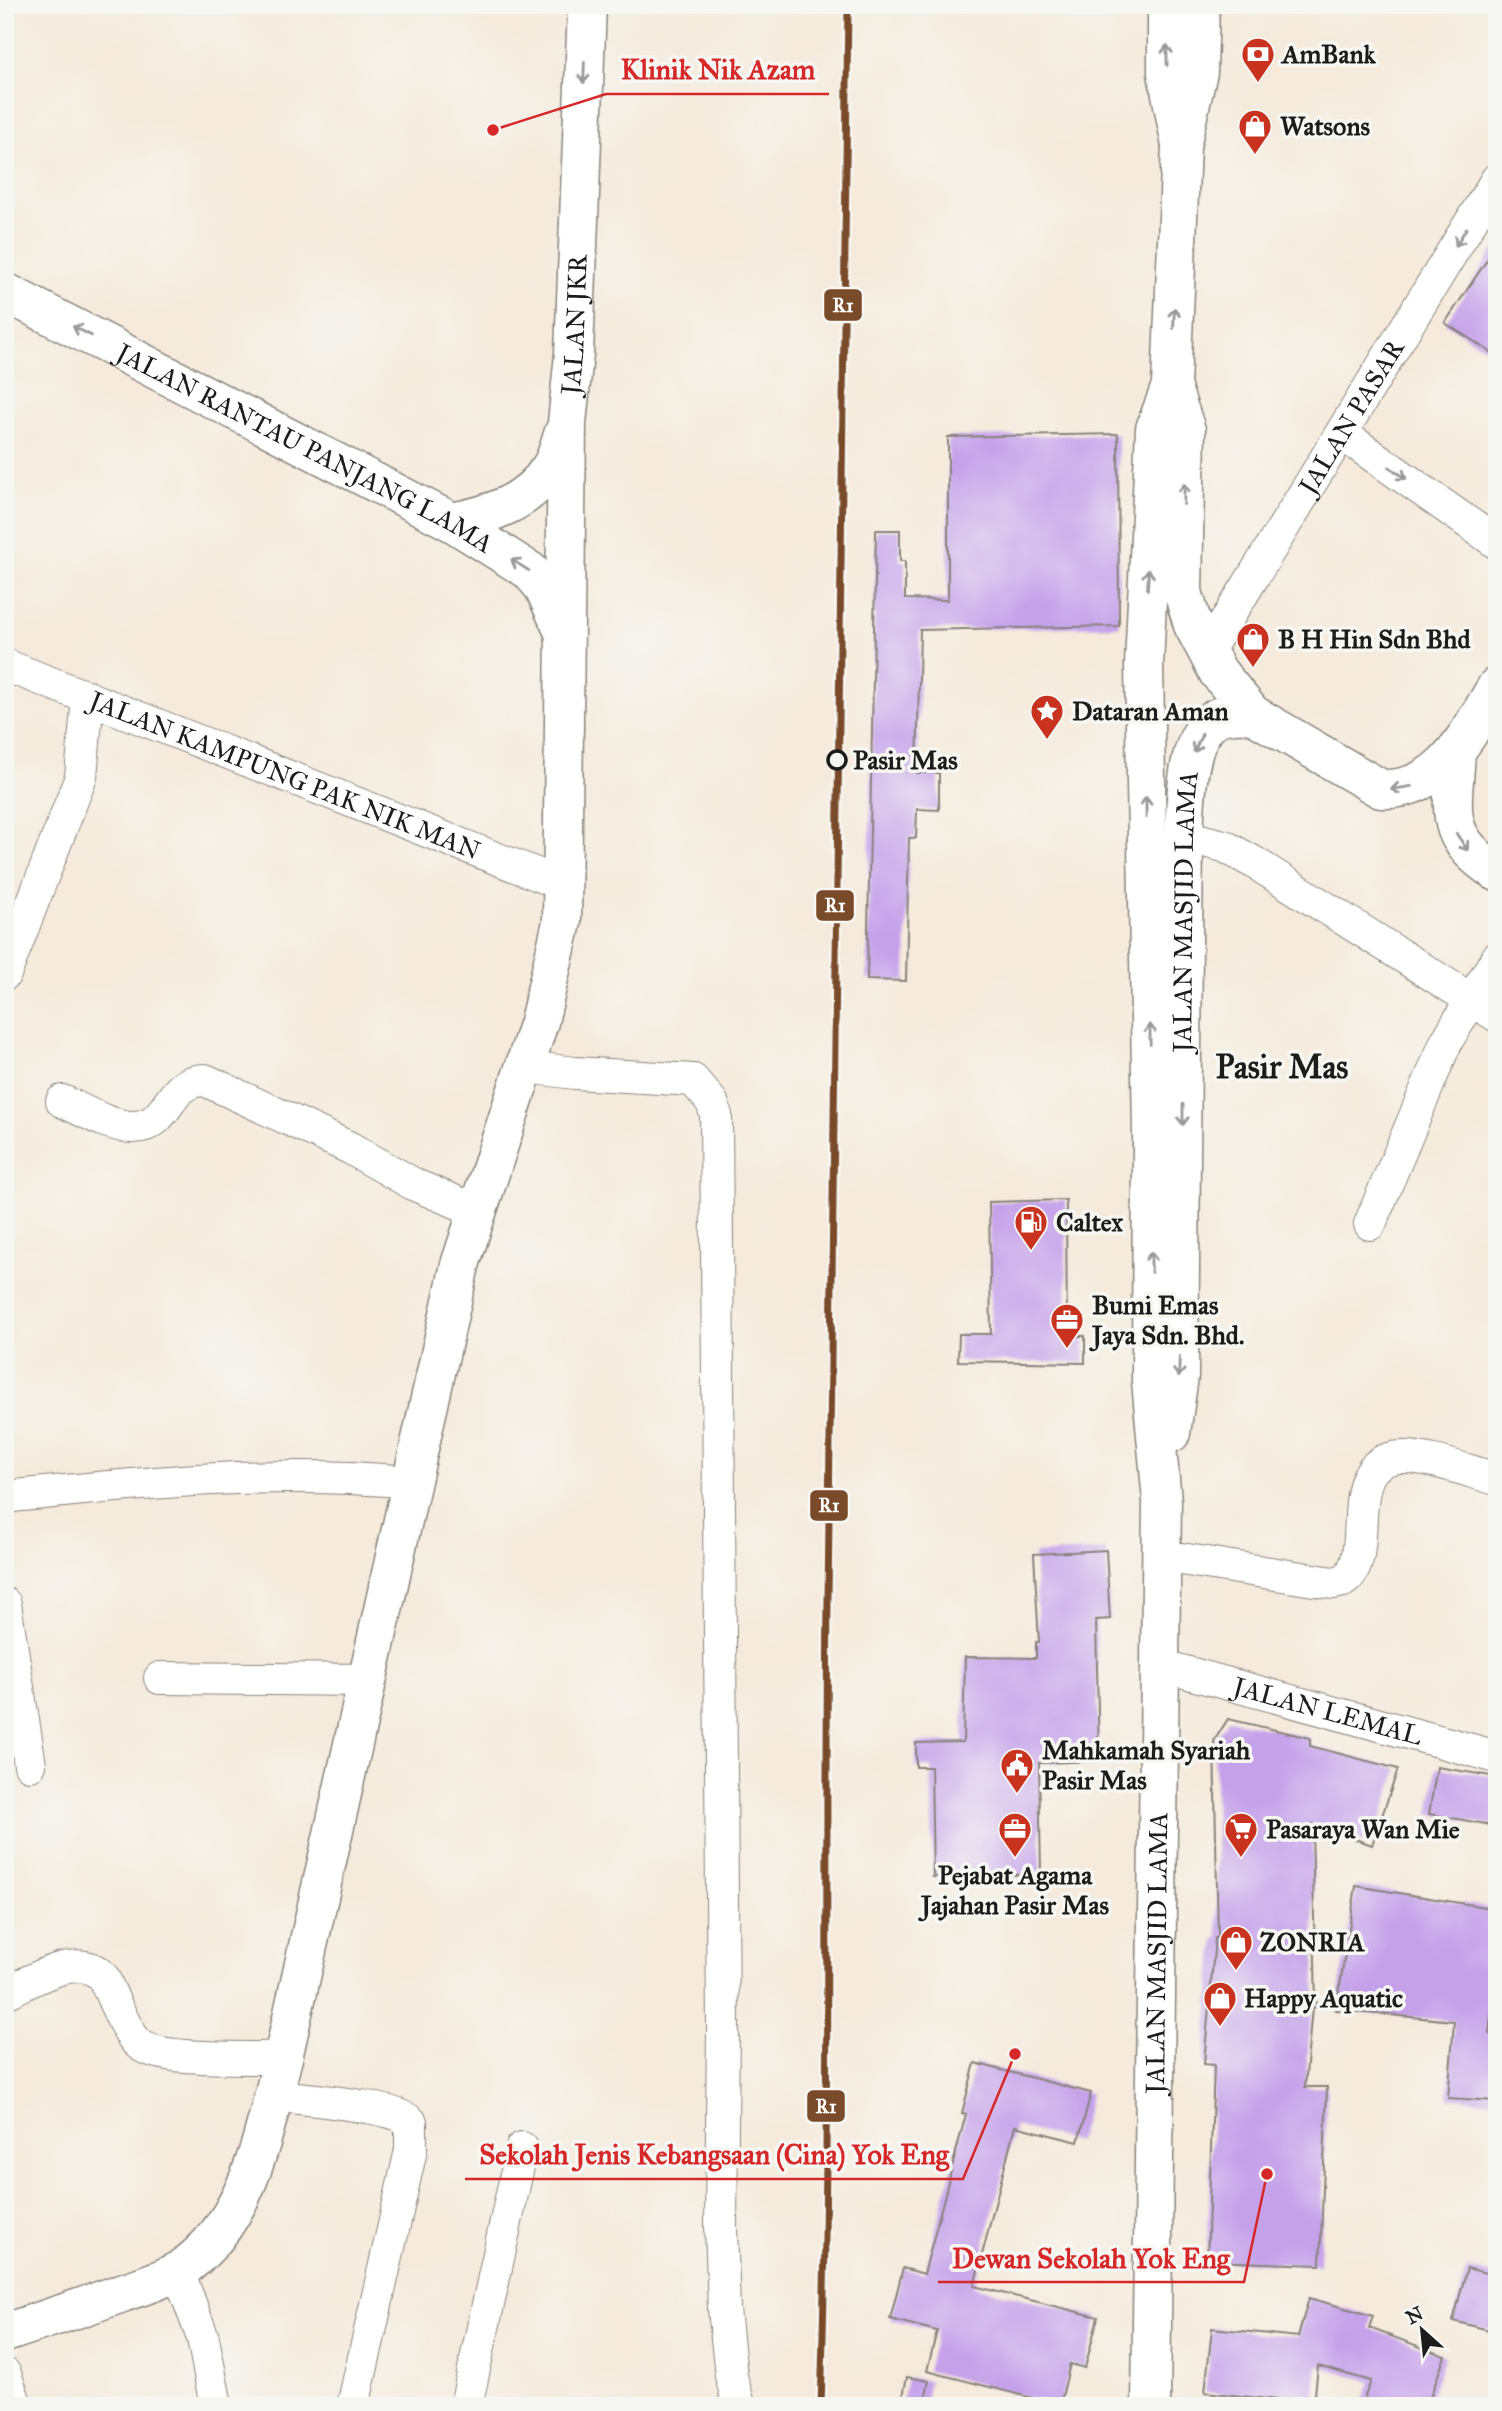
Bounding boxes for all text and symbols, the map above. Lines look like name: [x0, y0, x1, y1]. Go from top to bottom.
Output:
bank icon: AmBank: [1239, 35, 1277, 84]
place label: AmBank: [1280, 38, 1377, 70]
one-way arrow: [1160, 44, 1174, 67]
callout: Klinik Nik Azam: [606, 45, 829, 94]
text: Klinik Nik Azam: [621, 52, 816, 87]
one-way arrow: [578, 62, 591, 85]
shop icon: Watsons: [1236, 107, 1274, 156]
place label: Watsons: [1280, 110, 1370, 142]
one-way arrow: [1454, 227, 1468, 247]
street label: JALAN JKR: [554, 253, 594, 399]
line badge: R1: [823, 288, 863, 322]
text: R1: [833, 294, 854, 317]
one-way arrow: [1167, 307, 1180, 330]
one-way arrow: [72, 324, 93, 338]
street label: JALAN PASAR: [1290, 333, 1411, 502]
street label: JALAN RANTAU PANJANG LAMA: [109, 335, 500, 560]
one-way arrow: [1388, 466, 1407, 480]
one-way arrow: [1177, 483, 1190, 506]
one-way arrow: [511, 558, 530, 573]
one-way arrow: [1141, 568, 1154, 591]
shop icon: B H Hin Sdn Bhd: [1234, 620, 1272, 669]
place label: B H Hin Sdn Bhd: [1278, 623, 1471, 655]
street label: JALAN KAMPUNG PAK NIK MAN: [82, 683, 485, 866]
place icon: Dataran Aman: [1028, 692, 1066, 741]
place label: Dataran Aman: [1072, 695, 1228, 727]
one-way arrow: [1191, 732, 1204, 753]
place label: Pasir Mas: [853, 744, 958, 776]
marker: Pasir Mas: [827, 750, 847, 770]
street label: JALAN MASJID LAMA: [1166, 768, 1205, 1056]
one-way arrow: [1390, 782, 1412, 795]
one-way arrow: [1139, 796, 1153, 819]
one-way arrow: [1455, 832, 1470, 851]
line badge: R1: [815, 889, 855, 922]
text: R1: [825, 894, 846, 917]
one-way arrow: [1143, 1023, 1157, 1046]
district label: Pasir Mas: [1216, 1047, 1348, 1087]
one-way arrow: [1176, 1104, 1190, 1127]
fuel station icon: Caltex: [1012, 1203, 1050, 1252]
place label: Caltex: [1056, 1206, 1124, 1238]
one-way arrow: [1145, 1251, 1158, 1274]
place label: Bumi Emas Jaya Sdn. Bhd.: [1089, 1289, 1244, 1352]
office icon: Bumi Emas Jaya Sdn. Bhd.: [1048, 1301, 1086, 1350]
one-way arrow: [1172, 1356, 1185, 1379]
line badge: R1: [809, 1489, 849, 1522]
text: R1: [819, 1494, 840, 1517]
street label: JALAN LEMAL: [1227, 1669, 1426, 1752]
place label: Mahkamah Syariah Pasir Mas: [1042, 1734, 1251, 1796]
public building icon: Mahkamah Syariah Pasir Mas: [998, 1746, 1036, 1795]
office icon: Pejabat Agama Jajahan Pasir Mas: [996, 1810, 1034, 1859]
supermarket icon: Pasaraya Wan Mie: [1222, 1810, 1260, 1859]
street label: JALAN MASJID LAMA: [1139, 1811, 1174, 2097]
place label: Pasaraya Wan Mie: [1266, 1813, 1460, 1845]
place label: Pejabat Agama Jajahan Pasir Mas: [918, 1859, 1109, 1922]
shop icon: ZONRIA: [1217, 1923, 1255, 1972]
place label: ZONRIA: [1260, 1926, 1365, 1958]
shop icon: Happy Aquatic: [1201, 1979, 1239, 2028]
place label: Happy Aquatic: [1244, 1982, 1403, 2014]
line badge: R1: [806, 2089, 846, 2123]
text: R1: [816, 2095, 837, 2118]
callout: Sekolah Jenis Kebangsaan (Cina) Yok Eng: [465, 2130, 963, 2179]
text: Sekolah Jenis Kebangsaan (Cina) Yok Eng: [479, 2137, 950, 2172]
callout: Dewan Sekolah Yok Eng: [938, 2233, 1244, 2282]
text: Dewan Sekolah Yok Eng: [952, 2241, 1231, 2276]
north arrow: [1386, 2296, 1456, 2366]
text: N: [1402, 2301, 1427, 2329]

